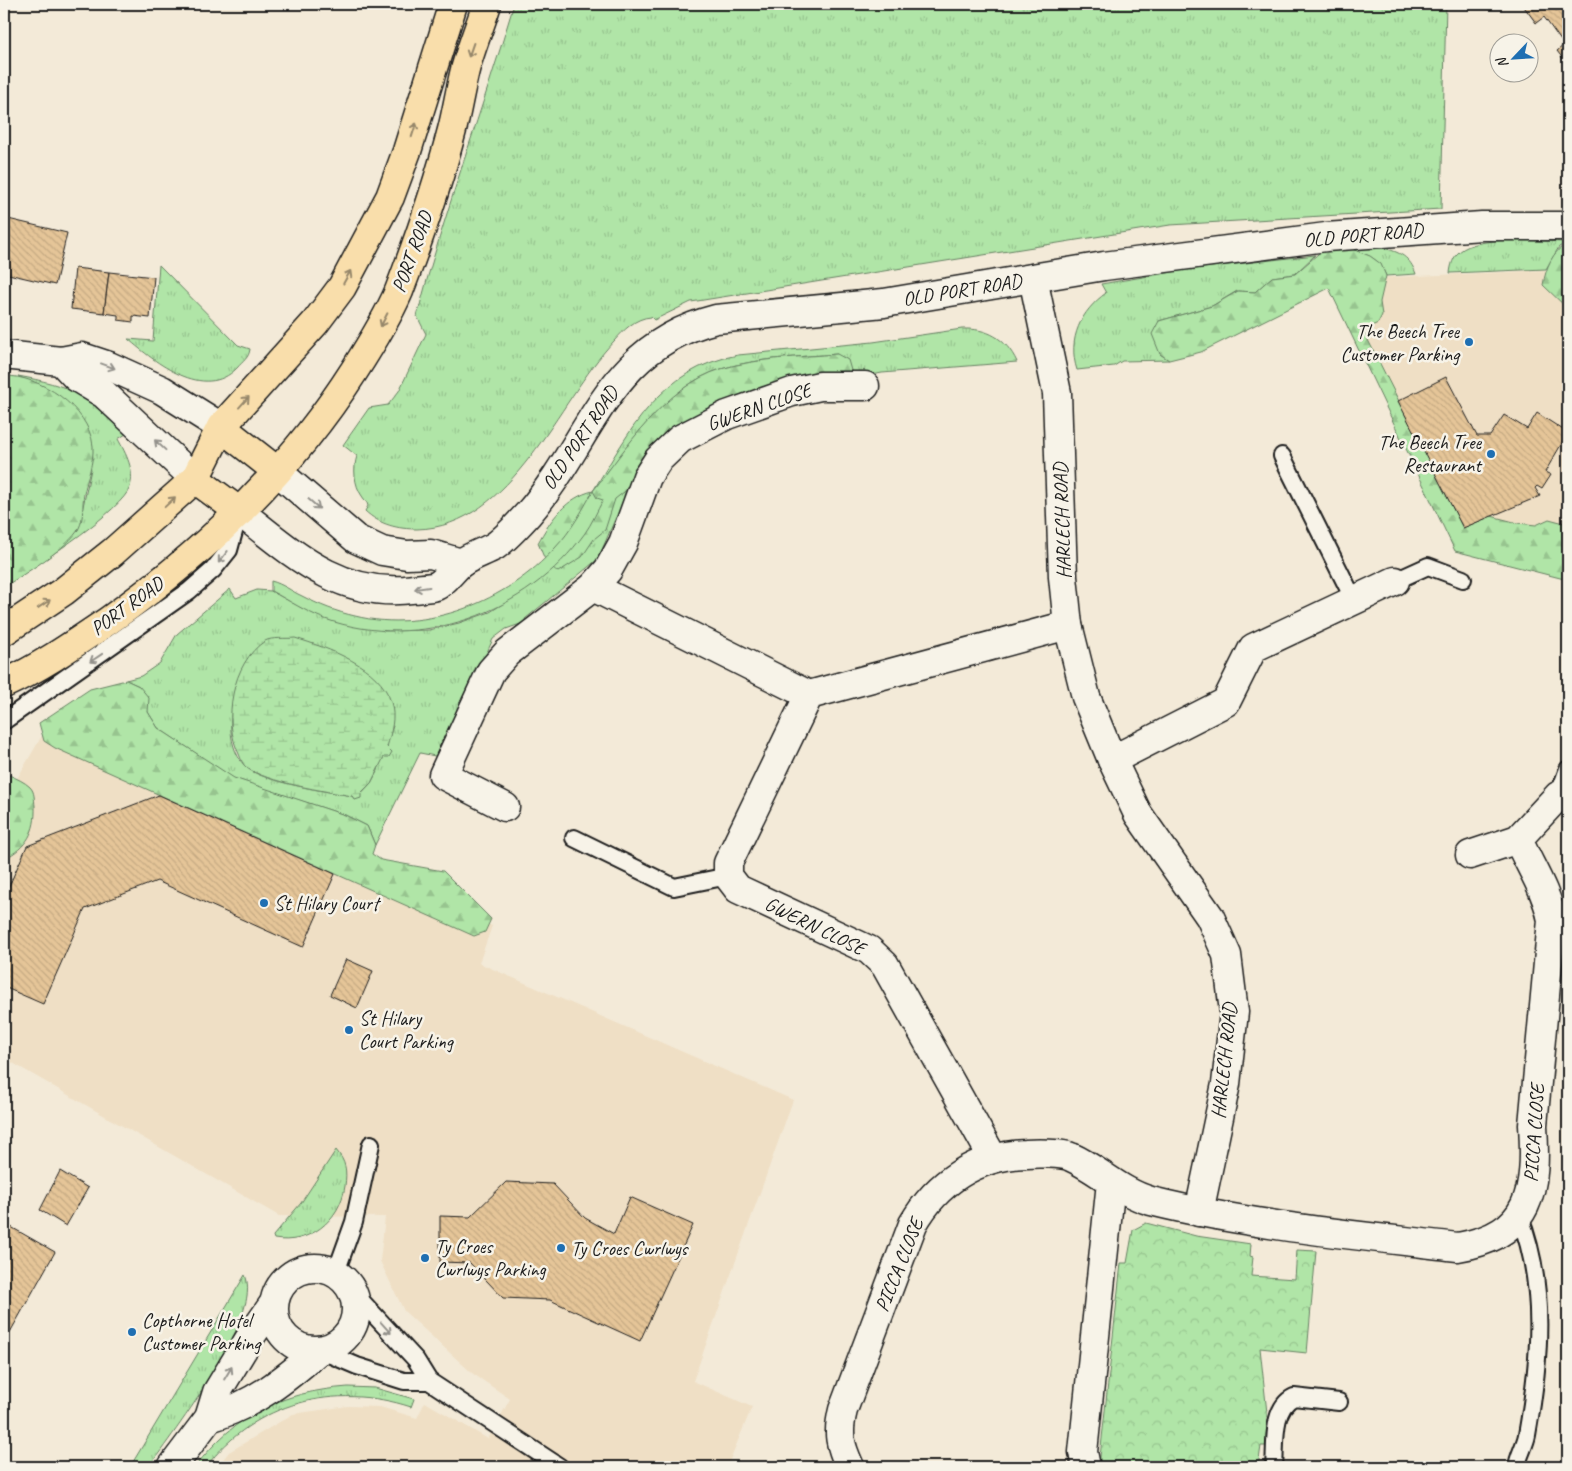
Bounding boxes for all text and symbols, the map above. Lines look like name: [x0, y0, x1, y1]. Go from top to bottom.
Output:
north arrow: [1490, 32, 1540, 82]
one-way arrow: [466, 42, 476, 58]
text: N: [1492, 54, 1512, 71]
one-way arrow: [410, 122, 420, 138]
street label: PORT ROAD: [386, 207, 439, 296]
street label: OLD PORT ROAD: [1302, 217, 1425, 253]
street label: OLD PORT ROAD: [901, 268, 1024, 312]
one-way arrow: [343, 271, 353, 285]
one-way arrow: [379, 313, 389, 328]
place label: The Beech Tree Customer Parking: [1341, 319, 1461, 367]
marker: The Beech Tree Customer Parking: [1463, 336, 1475, 348]
one-way arrow: [99, 362, 115, 371]
street label: GWERN CLOSE: [704, 377, 817, 436]
street label: OLD PORT ROAD: [536, 380, 625, 495]
one-way arrow: [238, 396, 250, 409]
place label: The Beech Tree Restaurant: [1378, 430, 1483, 478]
one-way arrow: [153, 439, 166, 451]
marker: The Beech Tree Restaurant: [1485, 448, 1497, 460]
street label: HARLECH ROAD: [1047, 461, 1077, 579]
one-way arrow: [164, 496, 177, 508]
one-way arrow: [307, 498, 320, 509]
one-way arrow: [217, 550, 228, 563]
street label: PORT ROAD: [86, 570, 169, 641]
one-way arrow: [414, 583, 430, 593]
one-way arrow: [37, 599, 51, 609]
one-way arrow: [89, 653, 103, 663]
place label: St Hilary Court: [274, 891, 382, 916]
street label: GWERN CLOSE: [761, 891, 872, 962]
marker: St Hilary Court: [258, 897, 270, 909]
street label: HARLECH ROAD: [1206, 1001, 1243, 1120]
place label: St Hilary Court Parking: [359, 1006, 455, 1054]
marker: St Hilary Court Parking: [343, 1024, 355, 1036]
street label: PICCA CLOSE: [1518, 1081, 1550, 1183]
street label: PICCA CLOSE: [869, 1213, 930, 1315]
place label: Ty Croes Cwrlwys Parking: [435, 1234, 546, 1282]
place label: Ty Croes Cwrlwys: [571, 1236, 690, 1261]
marker: Ty Croes Cwrlwys: [555, 1242, 567, 1254]
marker: Ty Croes Cwrlwys Parking: [419, 1252, 431, 1264]
place label: Copthorne Hotel Customer Parking: [142, 1308, 262, 1356]
one-way arrow: [380, 1321, 392, 1334]
marker: Copthorne Hotel Customer Parking: [126, 1326, 138, 1338]
one-way arrow: [224, 1367, 234, 1381]

